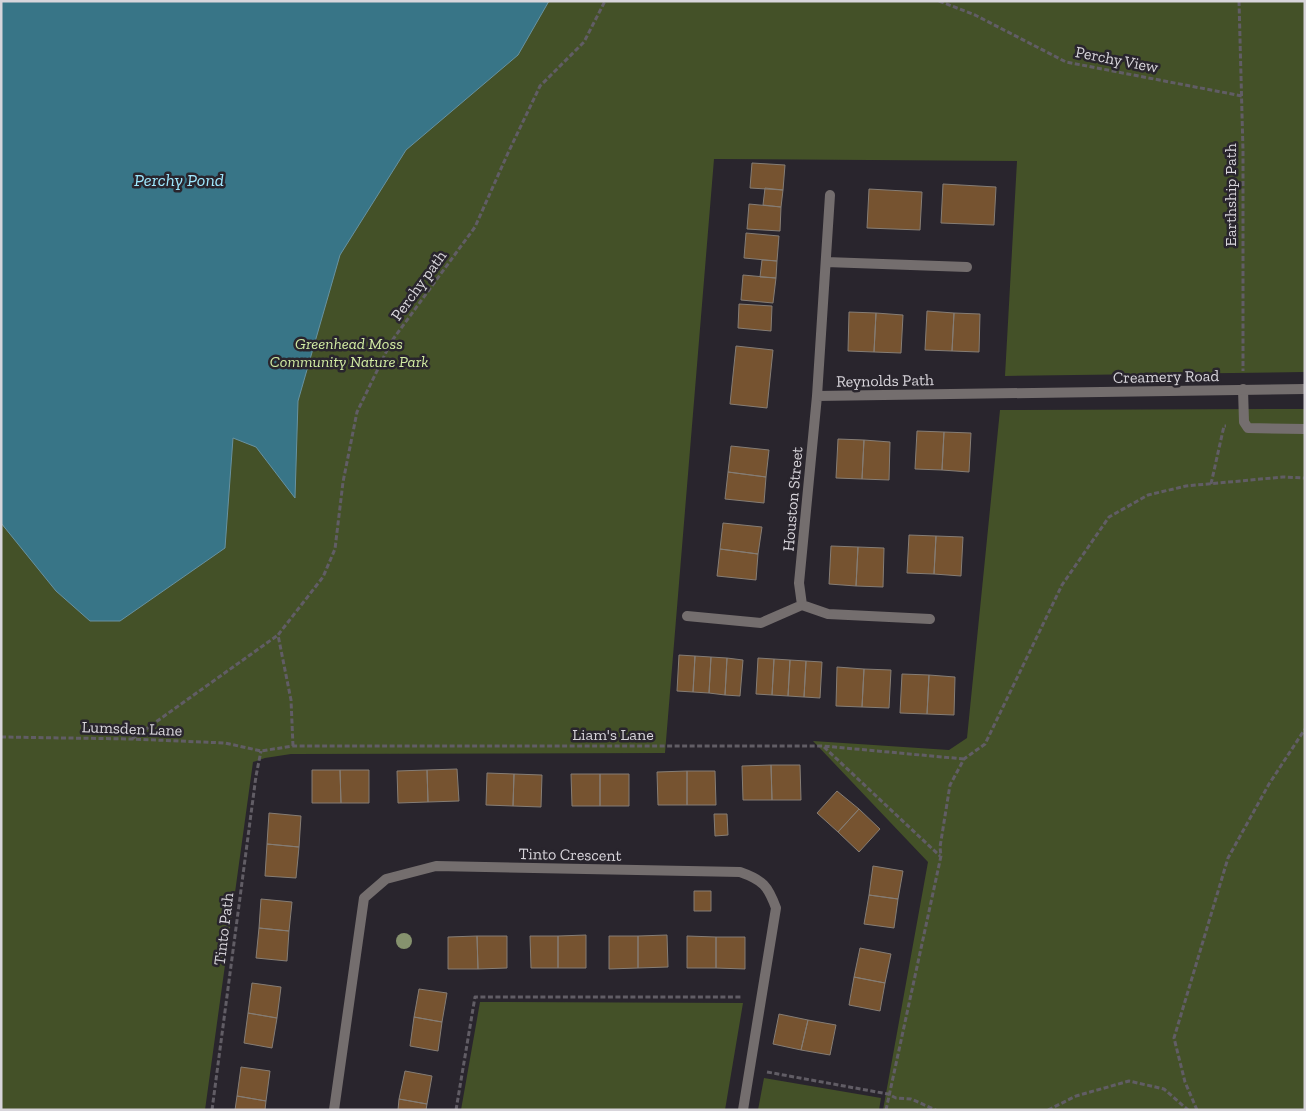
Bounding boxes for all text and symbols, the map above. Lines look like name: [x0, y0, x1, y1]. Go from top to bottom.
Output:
street label: Perchy View: [1074, 42, 1161, 77]
street label: Earthship Path: [1221, 143, 1240, 247]
water label: Perchy Pond: [134, 169, 224, 191]
street label: Perchy path: [387, 247, 450, 324]
park label: Greenhead Moss Community Nature Park: [270, 334, 428, 371]
street label: Creamery Road: [1113, 366, 1219, 387]
street label: Reynolds Path: [836, 370, 934, 391]
street label: Houston Street: [778, 446, 807, 552]
street label: Lumsden Lane: [81, 717, 183, 740]
street label: Liam's Lane: [572, 725, 654, 744]
street label: Tinto Crescent: [518, 844, 622, 865]
street label: Tinto Path: [210, 892, 237, 966]

